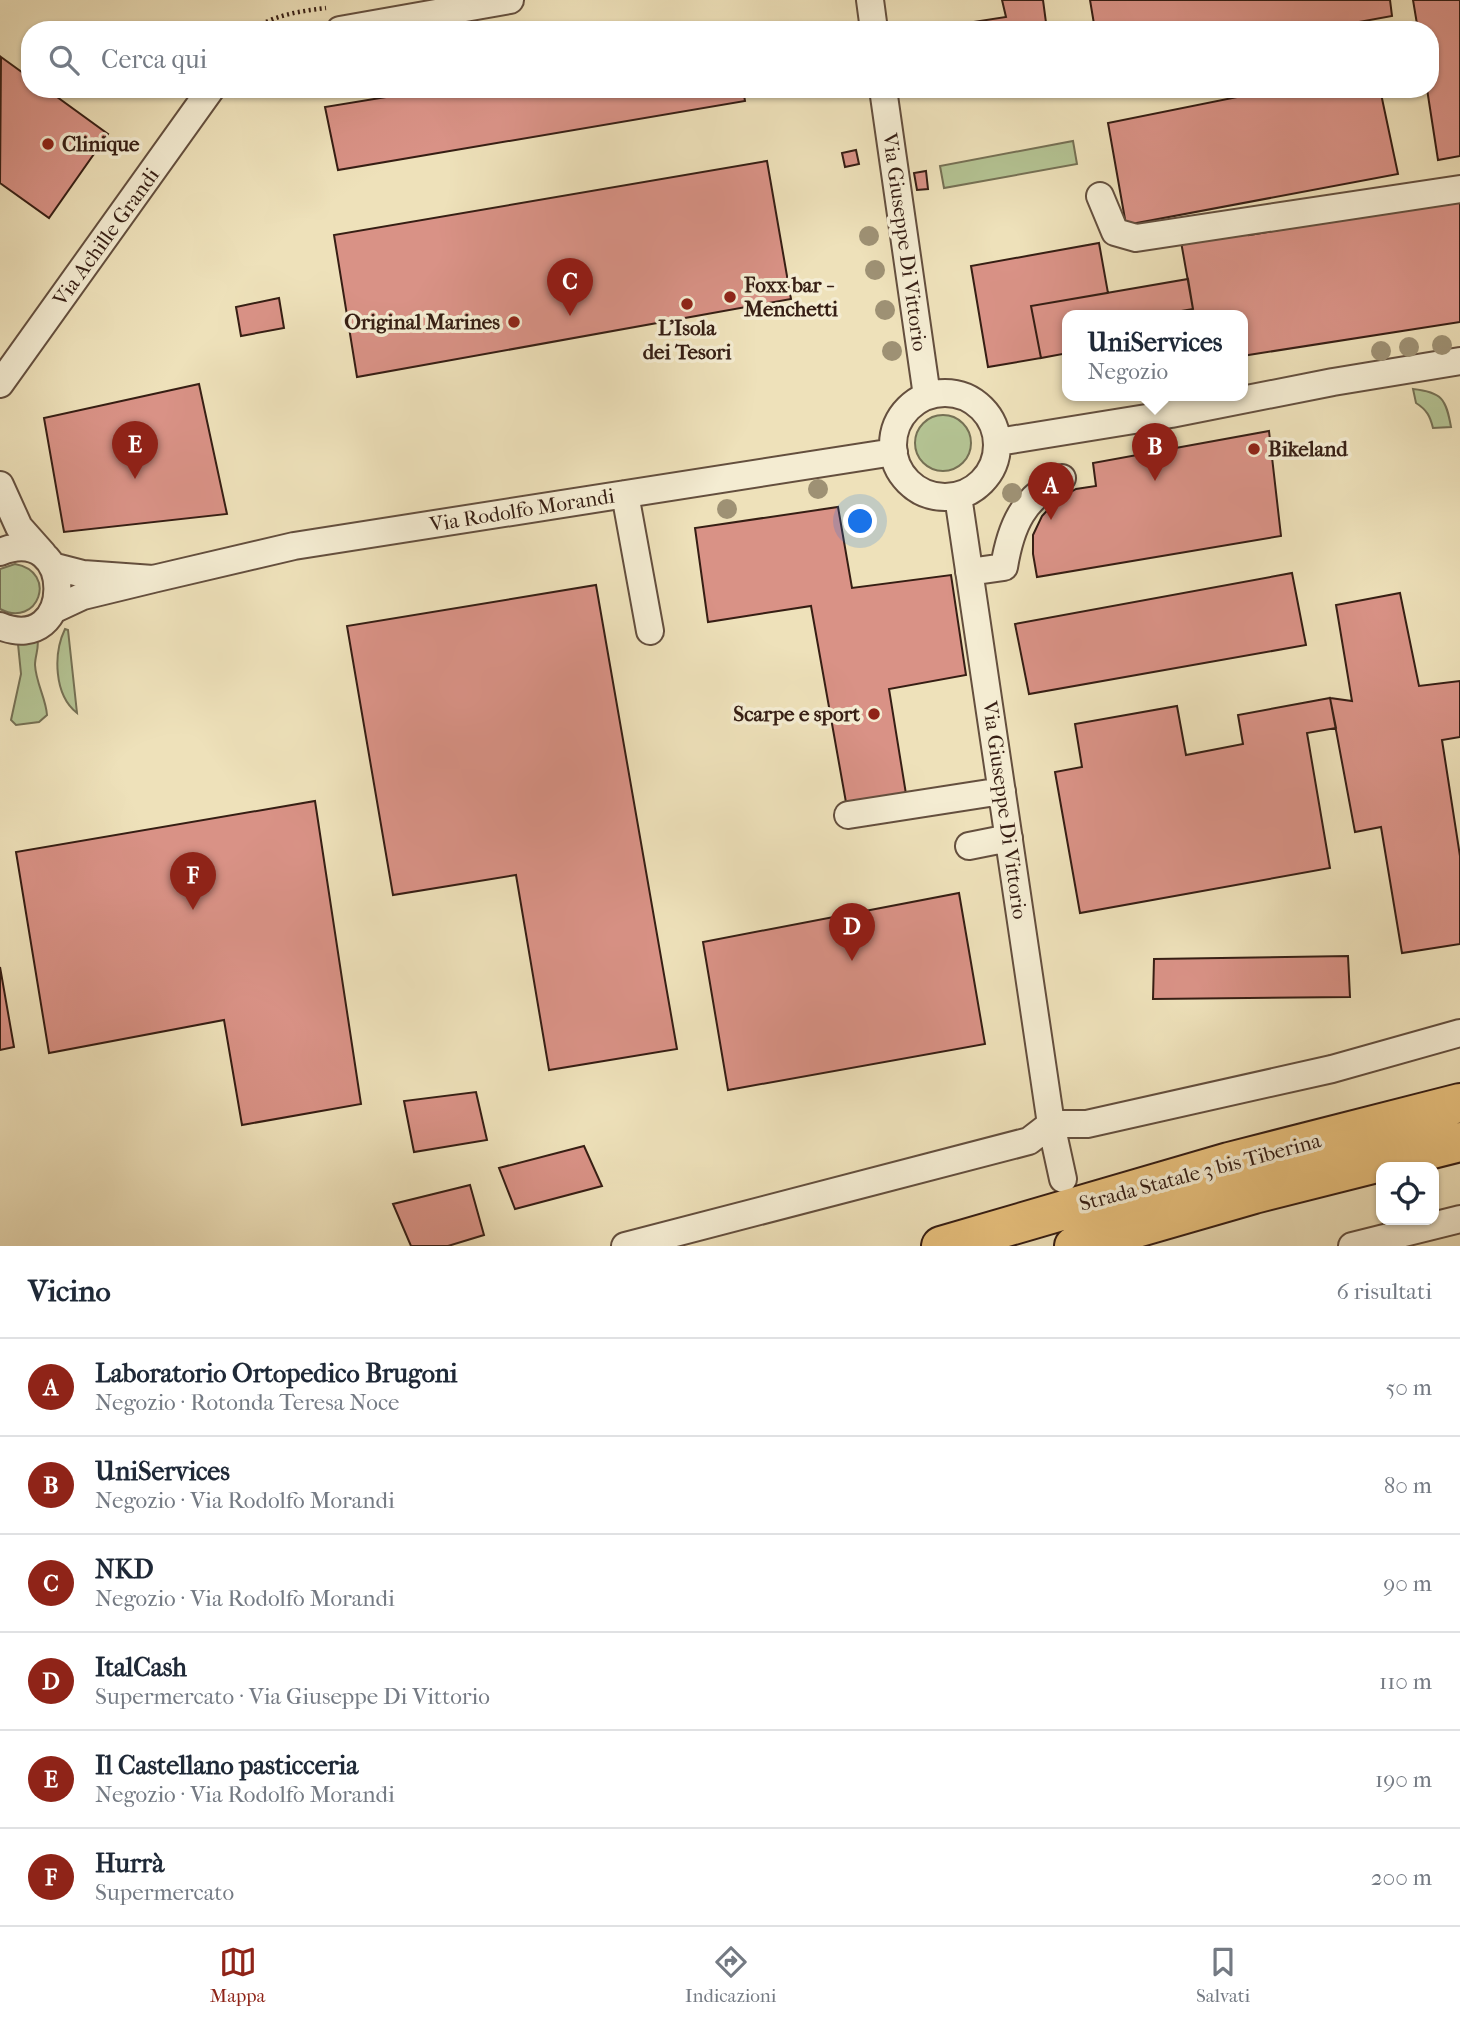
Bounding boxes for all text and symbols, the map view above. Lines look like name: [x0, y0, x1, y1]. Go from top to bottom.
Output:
search box: [21, 21, 1439, 98]
icon: search: [45, 41, 83, 79]
text: Cerca qui: [101, 44, 207, 75]
street label: Via Giuseppe Di Vittorio: [878, 130, 932, 353]
place label: Clinique: [62, 132, 140, 156]
marker: Clinique: [40, 136, 56, 152]
street label: Via Achille Grandi: [47, 163, 164, 311]
pin: C: [547, 258, 593, 316]
place label: Foxx bar - Menchetti: [743, 273, 839, 321]
marker: Foxx bar - Menchetti: [722, 289, 738, 305]
marker: L'Isola dei Tesori: [679, 296, 695, 312]
place label: Original Marines: [344, 310, 500, 334]
popup: [1062, 310, 1248, 401]
marker: Original Marines: [506, 314, 522, 330]
place label: L'Isola dei Tesori: [643, 316, 732, 364]
text: UniServices: [1088, 327, 1222, 358]
text: Negozio: [1088, 358, 1168, 385]
pin: E: [112, 421, 158, 479]
pin: B: [1132, 423, 1178, 481]
place label: Bikeland: [1268, 437, 1348, 461]
marker: Bikeland: [1246, 441, 1262, 457]
pin: A: [1028, 462, 1074, 520]
street label: Via Rodolfo Morandi: [427, 484, 616, 537]
your location: [843, 504, 877, 538]
street label: Via Giuseppe Di Vittorio: [978, 698, 1032, 921]
place label: Scarpe e sport: [733, 702, 860, 726]
marker: Scarpe e sport: [866, 706, 882, 722]
pin: F: [170, 852, 216, 910]
pin: D: [829, 903, 875, 961]
street label: Strada Statale 3 bis Tiberina: [1077, 1128, 1324, 1216]
map controls: [1376, 1162, 1439, 1225]
button: locate: [1376, 1162, 1439, 1225]
text: Vicino: [28, 1274, 111, 1309]
text: 6 risultati: [1336, 1278, 1432, 1305]
text: Laboratorio Ortopedico Brugoni: [95, 1358, 458, 1389]
text: A: [44, 1374, 58, 1401]
text: 50 m: [1385, 1374, 1432, 1401]
text: Negozio · Rotonda Teresa Noce: [95, 1389, 399, 1416]
text: UniServices: [95, 1456, 230, 1487]
text: B: [44, 1472, 58, 1499]
text: 80 m: [1384, 1472, 1432, 1499]
text: Negozio · Via Rodolfo Morandi: [95, 1487, 395, 1514]
text: NKD: [95, 1554, 153, 1585]
text: C: [43, 1570, 59, 1597]
text: 90 m: [1383, 1570, 1432, 1597]
text: Negozio · Via Rodolfo Morandi: [95, 1585, 395, 1612]
text: ItalCash: [95, 1652, 187, 1683]
text: D: [42, 1668, 60, 1695]
text: 110 m: [1379, 1668, 1432, 1695]
text: Supermercato · Via Giuseppe Di Vittorio: [95, 1683, 490, 1710]
text: Il Castellano pasticceria: [95, 1750, 358, 1781]
text: E: [44, 1766, 58, 1793]
text: 190 m: [1375, 1766, 1432, 1793]
text: Negozio · Via Rodolfo Morandi: [95, 1781, 395, 1808]
text: Hurrà: [95, 1848, 164, 1879]
text: F: [45, 1864, 57, 1891]
text: 200 m: [1371, 1864, 1432, 1891]
text: Supermercato: [95, 1879, 234, 1906]
tab: Mappa: [210, 1943, 265, 2007]
tab: Indicazioni: [685, 1943, 776, 2007]
tab: Salvati: [1196, 1943, 1250, 2007]

